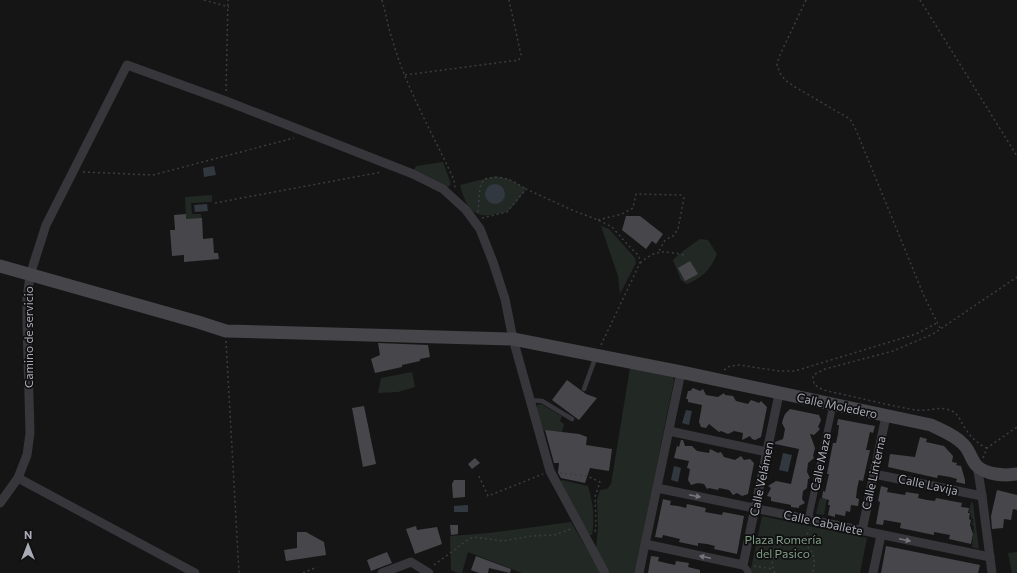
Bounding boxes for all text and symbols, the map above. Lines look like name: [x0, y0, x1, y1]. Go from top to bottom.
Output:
street label: Camino de servicio: [21, 286, 35, 388]
street label: Calle Moledero: [796, 390, 879, 420]
street label: Calle Maza: [807, 431, 833, 492]
street label: Calle Linterna: [858, 435, 888, 511]
street label: Calle Velámen: [746, 440, 776, 517]
street label: Calle Lavija: [897, 471, 959, 497]
one-way arrow: [689, 493, 701, 499]
street label: Calle Caballete: [782, 507, 864, 537]
north arrow: [8, 525, 48, 565]
text: N: [24, 528, 32, 541]
park label: Plaza Romería del Pasico: [744, 532, 822, 560]
one-way arrow: [899, 537, 911, 543]
one-way arrow: [699, 553, 711, 559]

